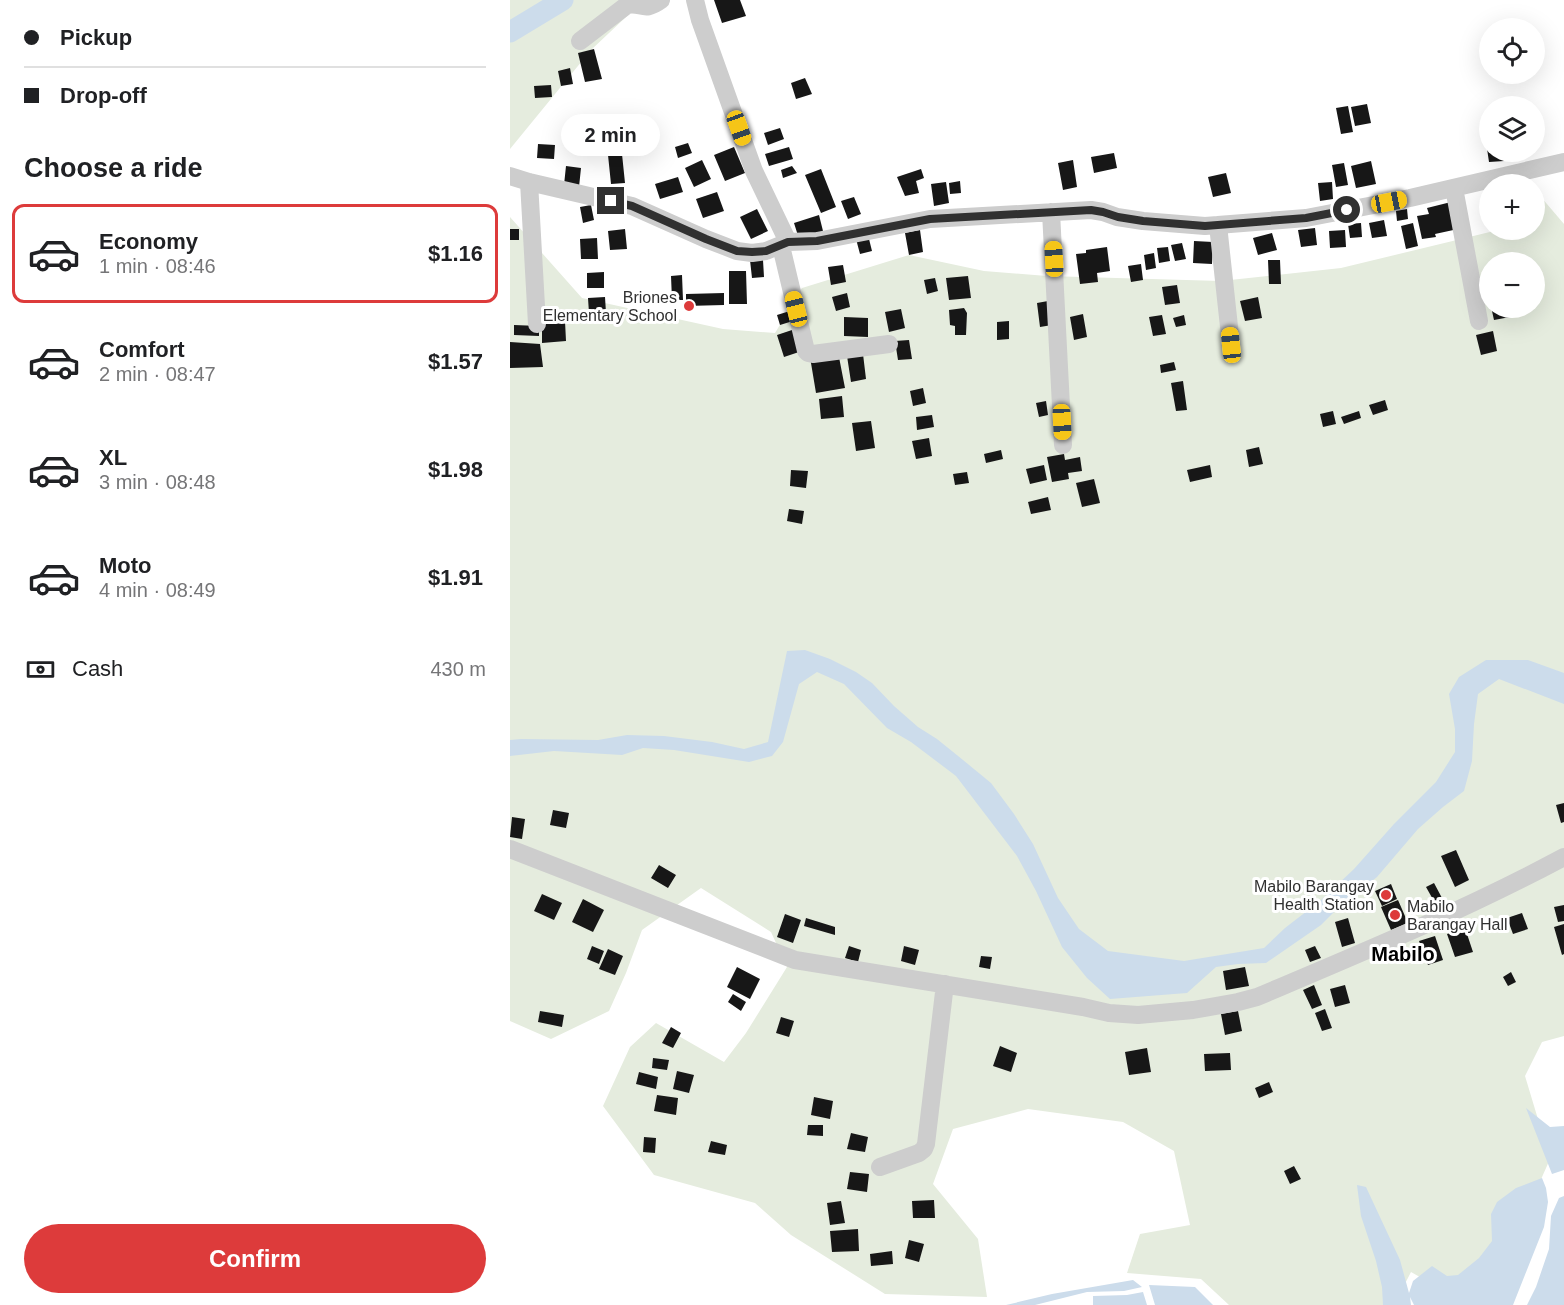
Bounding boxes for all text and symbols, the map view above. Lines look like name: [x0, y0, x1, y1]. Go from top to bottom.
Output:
map controls: [1479, 18, 1545, 318]
button: locate: [1479, 18, 1545, 84]
text: Pickup: [60, 25, 132, 50]
text: Drop-off: [60, 83, 147, 108]
button: layers: [1479, 96, 1545, 162]
car: [724, 108, 754, 148]
callout: 2 min: [561, 114, 660, 156]
text: 2 min: [584, 124, 637, 146]
text: Choose a ride: [24, 153, 203, 183]
button: +: [1479, 174, 1545, 240]
route end: [597, 187, 624, 214]
car: [1370, 190, 1408, 214]
route start: [1333, 196, 1360, 223]
icon: car: [27, 227, 81, 281]
text: Economy: [99, 229, 198, 254]
text: $1.16: [428, 241, 483, 266]
car: [1044, 241, 1064, 277]
button: −: [1479, 252, 1545, 318]
text: 1 min · 08:46: [99, 255, 216, 277]
place label: Briones Elementary School: [543, 289, 677, 324]
car: [783, 289, 809, 329]
marker: Briones Elementary School: [682, 299, 696, 313]
car: [1220, 326, 1242, 364]
icon: car: [27, 335, 81, 389]
text: Comfort: [99, 337, 185, 362]
text: $1.57: [428, 349, 483, 374]
text: 2 min · 08:47: [99, 363, 216, 385]
car: [1052, 404, 1072, 440]
icon: car: [27, 443, 81, 497]
text: XL: [99, 445, 127, 470]
text: $1.98: [428, 457, 483, 482]
text: 3 min · 08:48: [99, 471, 216, 493]
icon: car: [27, 551, 81, 605]
text: Moto: [99, 553, 152, 578]
text: $1.91: [428, 565, 483, 590]
text: 4 min · 08:49: [99, 579, 216, 601]
icon: cash: [24, 653, 57, 686]
text: Cash: [72, 656, 123, 681]
text: 430 m: [430, 658, 486, 680]
place label: Mabilo Barangay Health Station: [1254, 878, 1374, 913]
marker: Mabilo Barangay Health Station: [1379, 888, 1393, 902]
place label: Mabilo Barangay Hall: [1407, 898, 1508, 933]
marker: Mabilo Barangay Hall: [1388, 908, 1402, 922]
district label: Mabilo: [1371, 943, 1435, 965]
button: Confirm: [24, 1224, 486, 1293]

